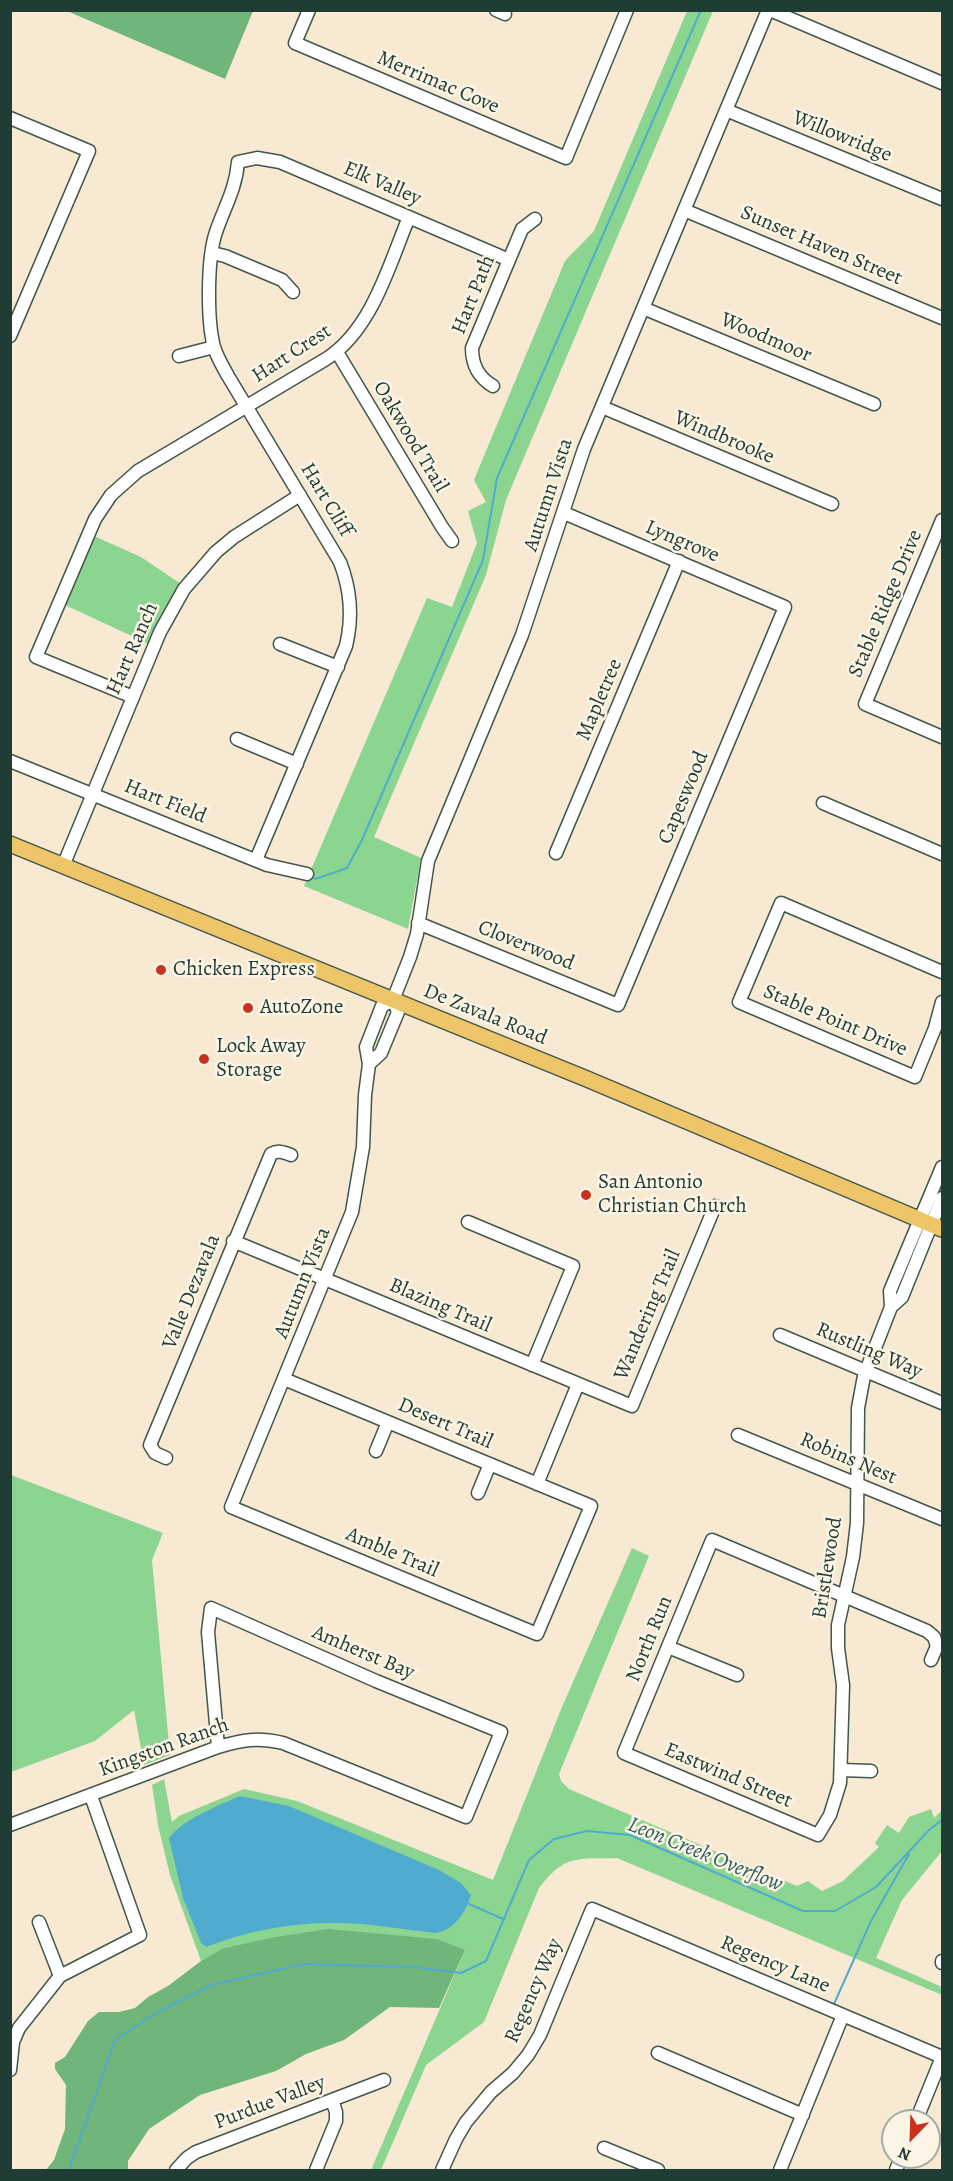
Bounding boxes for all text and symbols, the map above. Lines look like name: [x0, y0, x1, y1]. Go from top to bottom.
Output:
street label: Merrimac Cove: [373, 46, 503, 120]
street label: Willowridge: [789, 106, 895, 168]
street label: Elk Valley: [339, 156, 425, 212]
street label: Sunset Haven Street: [736, 201, 906, 291]
street label: Hart Path: [447, 252, 501, 338]
street label: Woodmoor: [717, 308, 815, 368]
street label: Hart Crest: [248, 319, 336, 389]
street label: Oakwood Trail: [367, 377, 453, 497]
street label: Windbrooke: [670, 406, 778, 470]
street label: Autumn Vista: [519, 435, 579, 555]
street label: Hart Cliff: [294, 458, 358, 542]
street label: Lyngrove: [641, 515, 723, 569]
street label: Stable Ridge Drive: [843, 526, 929, 682]
street label: Hart Ranch: [102, 599, 164, 699]
street label: Mapletree: [571, 655, 629, 745]
street label: Capeswood: [653, 748, 715, 848]
street label: Hart Field: [120, 774, 210, 830]
street label: Cloverwood: [474, 915, 578, 977]
place label: Chicken Express: [173, 957, 315, 983]
marker: Chicken Express: [154, 963, 168, 977]
street label: De Zavala Road: [419, 979, 551, 1051]
street label: Stable Point Drive: [759, 979, 911, 1063]
place label: AutoZone: [260, 995, 343, 1021]
marker: AutoZone: [241, 1001, 255, 1015]
place label: Lock Away Storage: [216, 1034, 306, 1084]
marker: Lock Away Storage: [197, 1052, 211, 1066]
place label: San Antonio Christian Church: [598, 1170, 747, 1220]
marker: San Antonio Christian Church: [579, 1188, 593, 1202]
street label: Autumn Vista: [269, 1224, 337, 1342]
street label: Valle Dezavala: [158, 1231, 226, 1353]
street label: Wandering Trail: [609, 1246, 687, 1384]
street label: Blazing Trail: [385, 1273, 495, 1339]
street label: Rustling Way: [812, 1317, 926, 1385]
street label: Desert Trail: [394, 1393, 496, 1455]
street label: Robins Nest: [796, 1427, 900, 1491]
street label: Bristlewood: [808, 1515, 848, 1621]
street label: Amble Trail: [342, 1522, 442, 1584]
street label: North Run: [621, 1592, 679, 1686]
street label: Amherst Bay: [308, 1620, 418, 1686]
street label: Kingston Ranch: [96, 1713, 232, 1783]
street label: Eastwind Street: [660, 1738, 796, 1814]
water label: Leon Creek Overflow: [624, 1812, 786, 1898]
street label: Regency Lane: [716, 1931, 834, 1999]
street label: Regency Way: [500, 1935, 568, 2047]
street label: Purdue Valley: [211, 2070, 329, 2136]
north arrow: [881, 2109, 941, 2169]
text: N: [895, 2141, 914, 2166]

